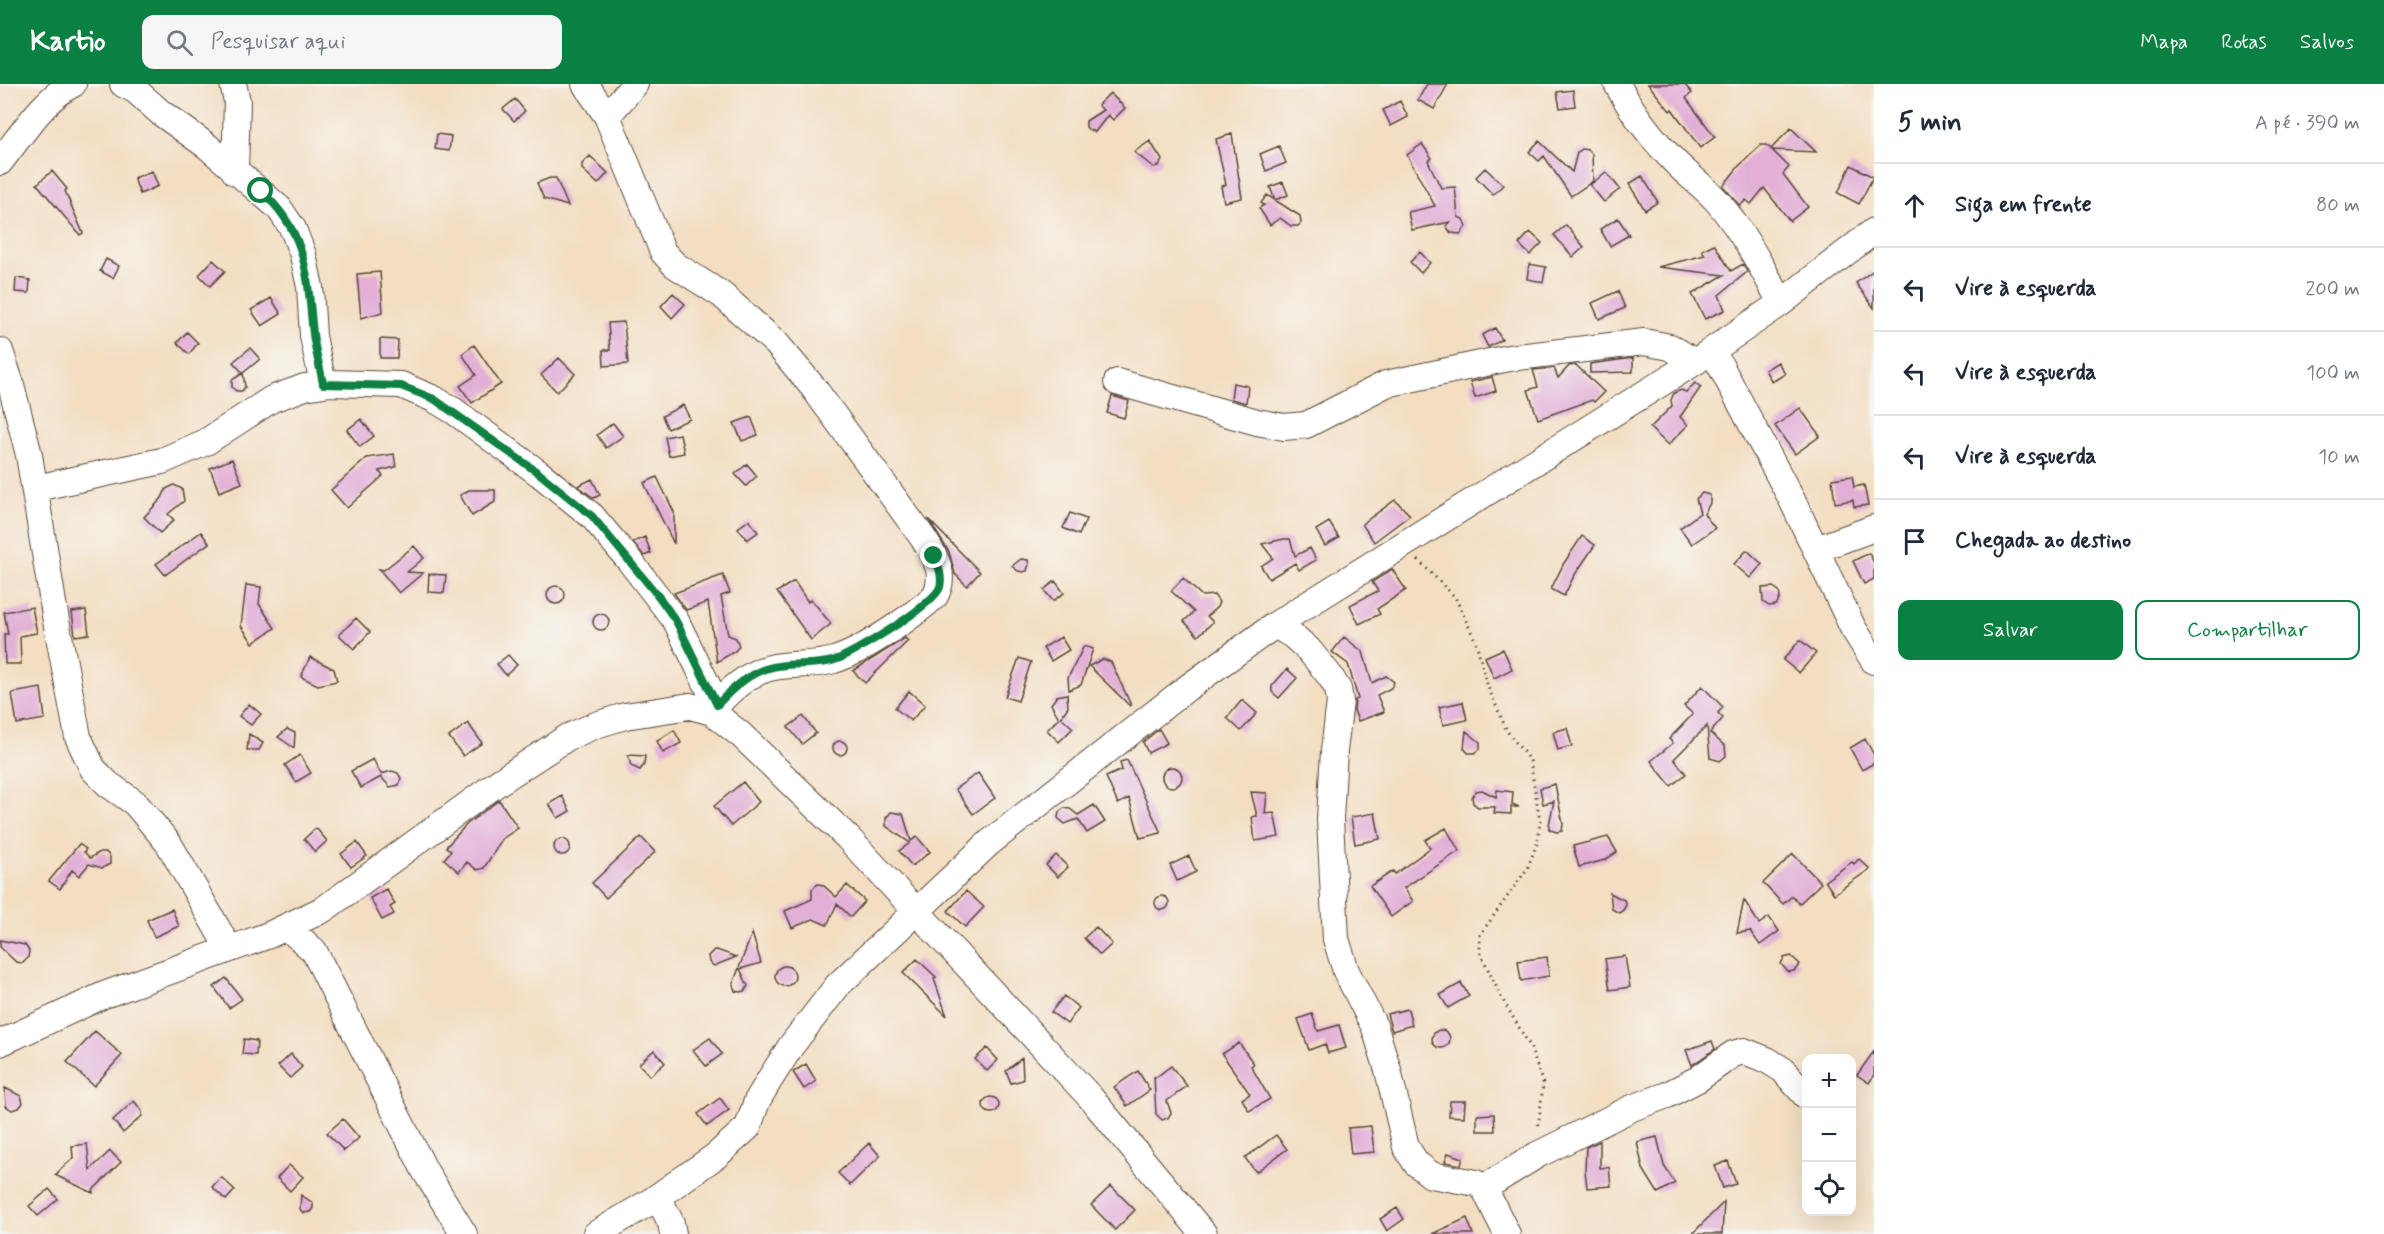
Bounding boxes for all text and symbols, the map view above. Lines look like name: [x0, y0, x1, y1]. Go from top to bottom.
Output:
search box: [142, 15, 562, 69]
text: Kartio: [30, 24, 106, 61]
icon: search: [163, 26, 196, 59]
text: Pesquisar aqui: [211, 28, 346, 56]
text: Mapa: [2140, 28, 2188, 56]
text: Rotas: [2221, 28, 2267, 56]
text: Salvos: [2300, 28, 2354, 56]
text: 5 min: [1898, 106, 1962, 140]
text: A pé · 390 m: [2255, 110, 2360, 137]
route start: [247, 177, 273, 203]
icon: ahead: [1898, 189, 1931, 222]
text: Siga em frente: [1955, 191, 2092, 219]
text: 80 m: [2316, 192, 2360, 219]
icon: left: [1898, 273, 1931, 306]
text: Vire à esquerda: [1955, 275, 2096, 303]
text: 200 m: [2305, 276, 2360, 303]
icon: left: [1898, 357, 1931, 390]
text: Vire à esquerda: [1955, 359, 2096, 387]
text: 100 m: [2306, 360, 2360, 387]
icon: left: [1898, 441, 1931, 474]
text: Vire à esquerda: [1955, 443, 2096, 471]
text: 10 m: [2318, 444, 2360, 471]
icon: arrive: [1898, 525, 1931, 558]
text: Chegada ao destino: [1955, 527, 2131, 555]
route end: [920, 542, 946, 568]
button: Salvar: [1898, 600, 2123, 660]
button: Compartilhar: [2135, 600, 2360, 660]
map controls: [1802, 1054, 1856, 1216]
button: +: [1802, 1054, 1856, 1108]
button: −: [1802, 1108, 1856, 1162]
button: locate: [1802, 1162, 1856, 1216]

